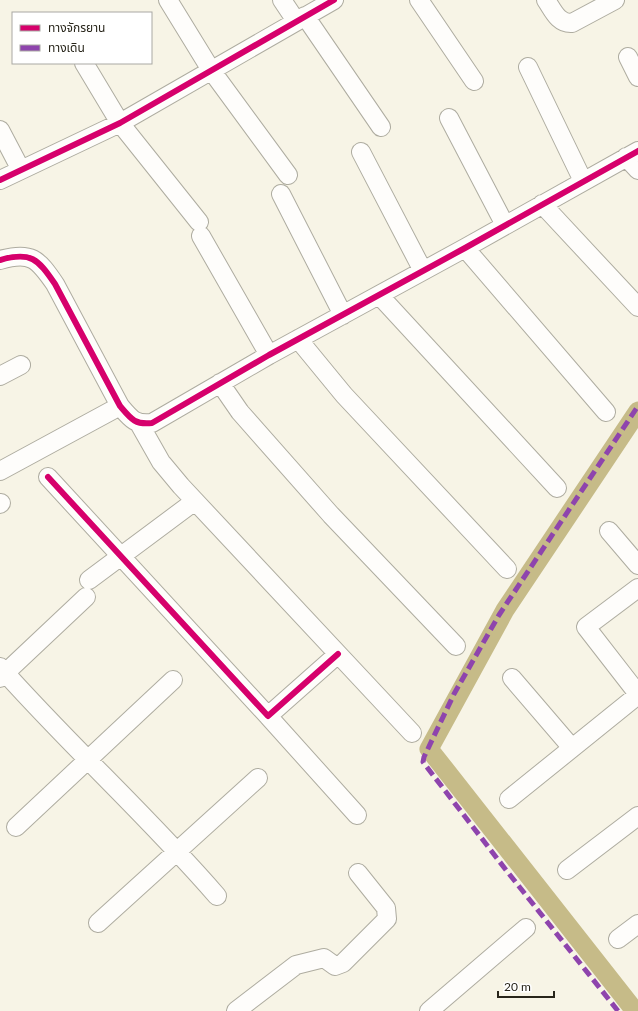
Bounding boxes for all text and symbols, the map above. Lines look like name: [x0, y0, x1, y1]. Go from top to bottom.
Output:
legend: [12, 12, 152, 64]
text: ทางจักรยาน: [48, 20, 105, 35]
text: ทางเดิน: [48, 40, 85, 55]
scale bar: [498, 973, 554, 999]
text: 20 m: [504, 979, 531, 994]

